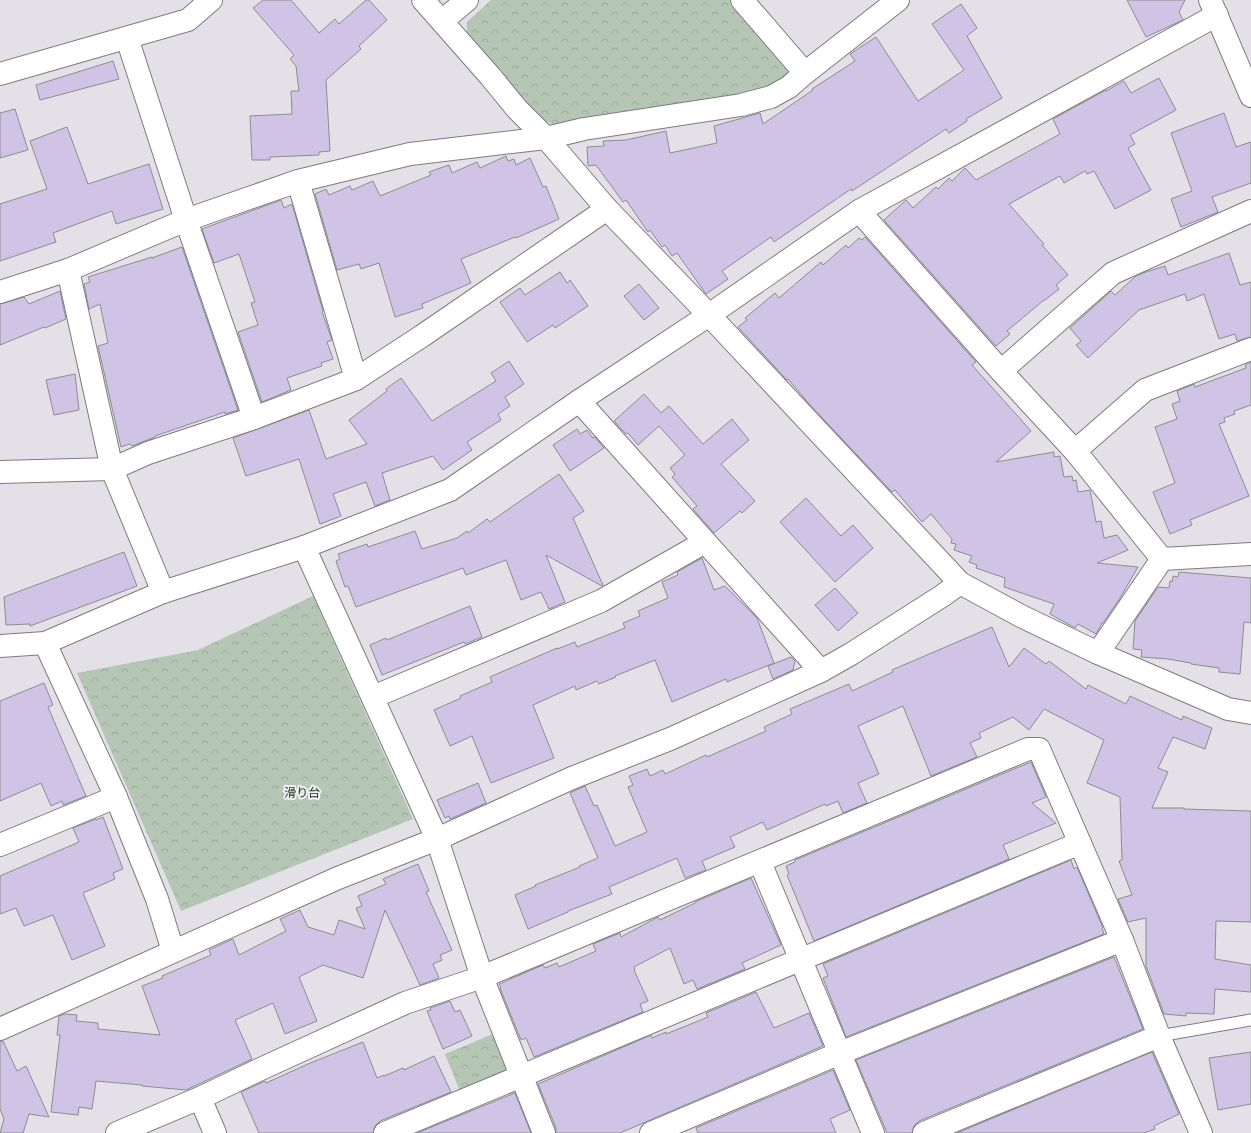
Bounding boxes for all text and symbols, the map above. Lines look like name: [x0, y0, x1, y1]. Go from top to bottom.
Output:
park label: 滑り台: [284, 785, 320, 800]

